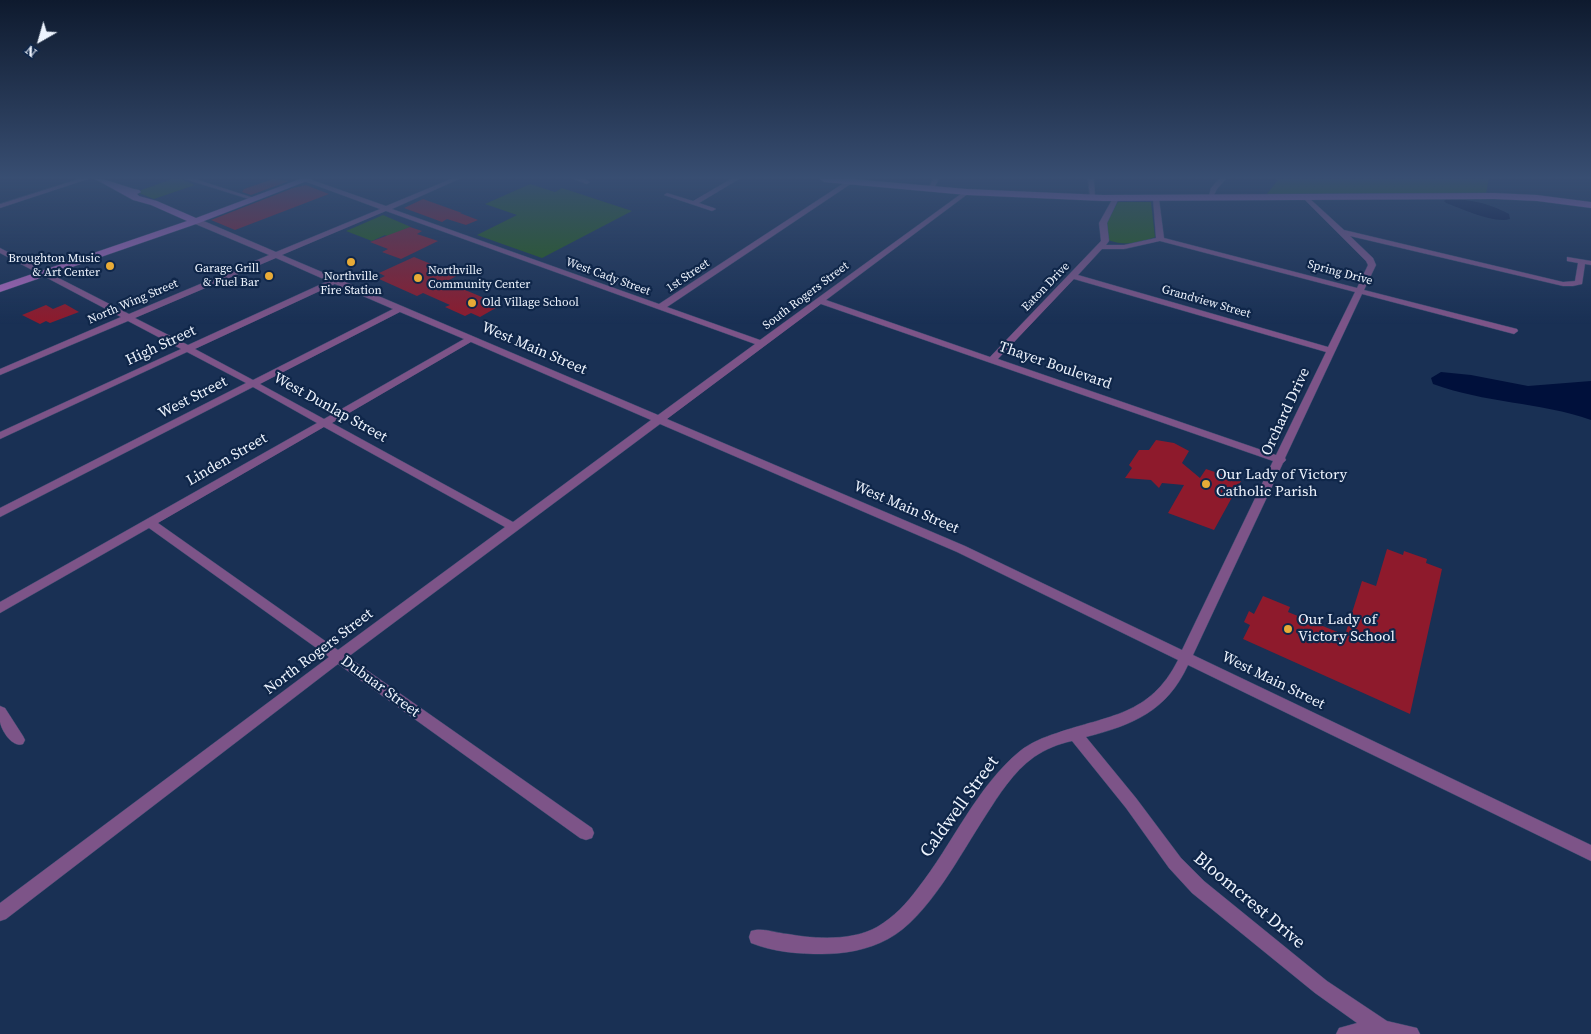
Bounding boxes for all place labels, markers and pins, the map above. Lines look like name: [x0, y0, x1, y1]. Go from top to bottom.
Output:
place label: Broughton Music & Art Center: [8, 252, 100, 280]
marker: Northville Fire Station: [345, 256, 357, 268]
marker: Broughton Music & Art Center: [104, 260, 116, 272]
place label: Garage Grill & Fuel Bar: [195, 262, 259, 290]
place label: Northville Community Center: [428, 264, 530, 292]
marker: Garage Grill & Fuel Bar: [263, 270, 275, 282]
place label: Northville Fire Station: [320, 270, 382, 298]
marker: Northville Community Center: [412, 272, 424, 284]
place label: Old Village School: [482, 296, 579, 310]
marker: Old Village School: [466, 297, 478, 309]
place label: Our Lady of Victory Catholic Parish: [1216, 466, 1347, 501]
marker: Our Lady of Victory Catholic Parish: [1200, 478, 1212, 490]
place label: Our Lady of Victory School: [1298, 611, 1395, 646]
marker: Our Lady of Victory School: [1282, 623, 1294, 635]

